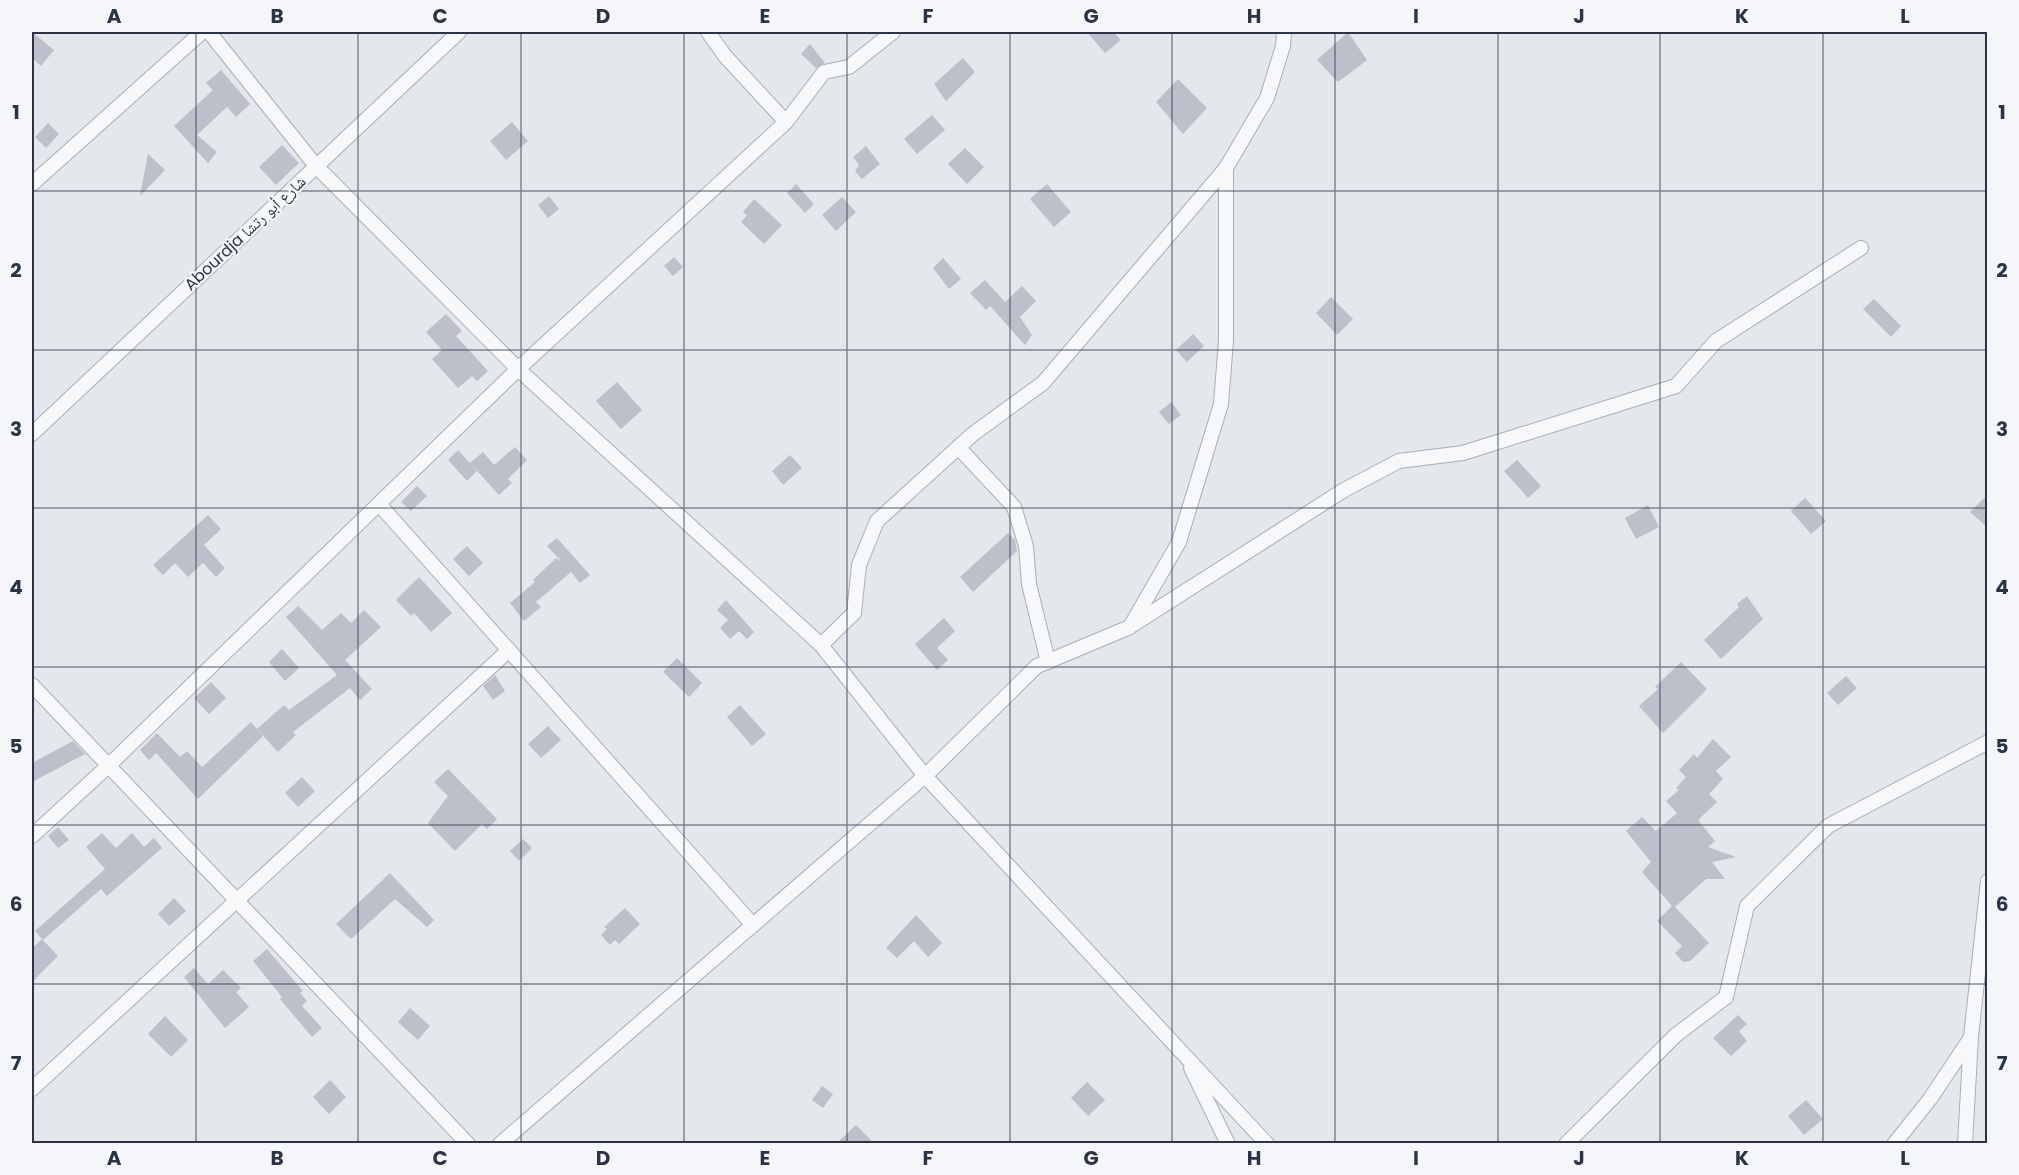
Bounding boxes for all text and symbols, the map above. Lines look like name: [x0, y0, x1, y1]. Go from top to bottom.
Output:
text: A: [107, 2, 122, 30]
text: B: [270, 2, 284, 30]
text: C: [432, 2, 448, 30]
text: D: [596, 2, 610, 30]
text: E: [760, 2, 770, 30]
text: F: [923, 2, 934, 30]
text: G: [1083, 2, 1099, 30]
text: H: [1247, 2, 1261, 30]
text: I: [1413, 2, 1419, 30]
text: J: [1573, 2, 1585, 30]
text: K: [1735, 2, 1749, 30]
text: L: [1900, 2, 1910, 30]
text: 1: [12, 98, 20, 126]
text: 1: [1998, 98, 2006, 126]
street label: Abourdja شارع أبو رتشا: [179, 170, 311, 296]
text: 2: [10, 256, 22, 284]
text: 2: [1996, 256, 2008, 284]
text: 3: [10, 415, 22, 443]
text: 3: [1996, 415, 2008, 443]
text: 4: [9, 573, 23, 601]
text: 4: [1995, 573, 2009, 601]
text: 5: [10, 732, 23, 760]
text: 5: [1996, 732, 2009, 760]
text: 6: [10, 890, 22, 918]
text: 6: [1996, 890, 2008, 918]
text: 7: [11, 1049, 22, 1077]
text: 7: [1997, 1049, 2008, 1077]
text: A: [107, 1144, 122, 1172]
text: B: [270, 1144, 284, 1172]
text: C: [432, 1144, 448, 1172]
text: D: [596, 1144, 610, 1172]
text: E: [760, 1144, 770, 1172]
text: F: [923, 1144, 934, 1172]
text: G: [1083, 1144, 1099, 1172]
text: H: [1247, 1144, 1261, 1172]
text: I: [1413, 1144, 1419, 1172]
text: J: [1573, 1144, 1585, 1172]
text: K: [1735, 1144, 1749, 1172]
text: L: [1900, 1144, 1910, 1172]

